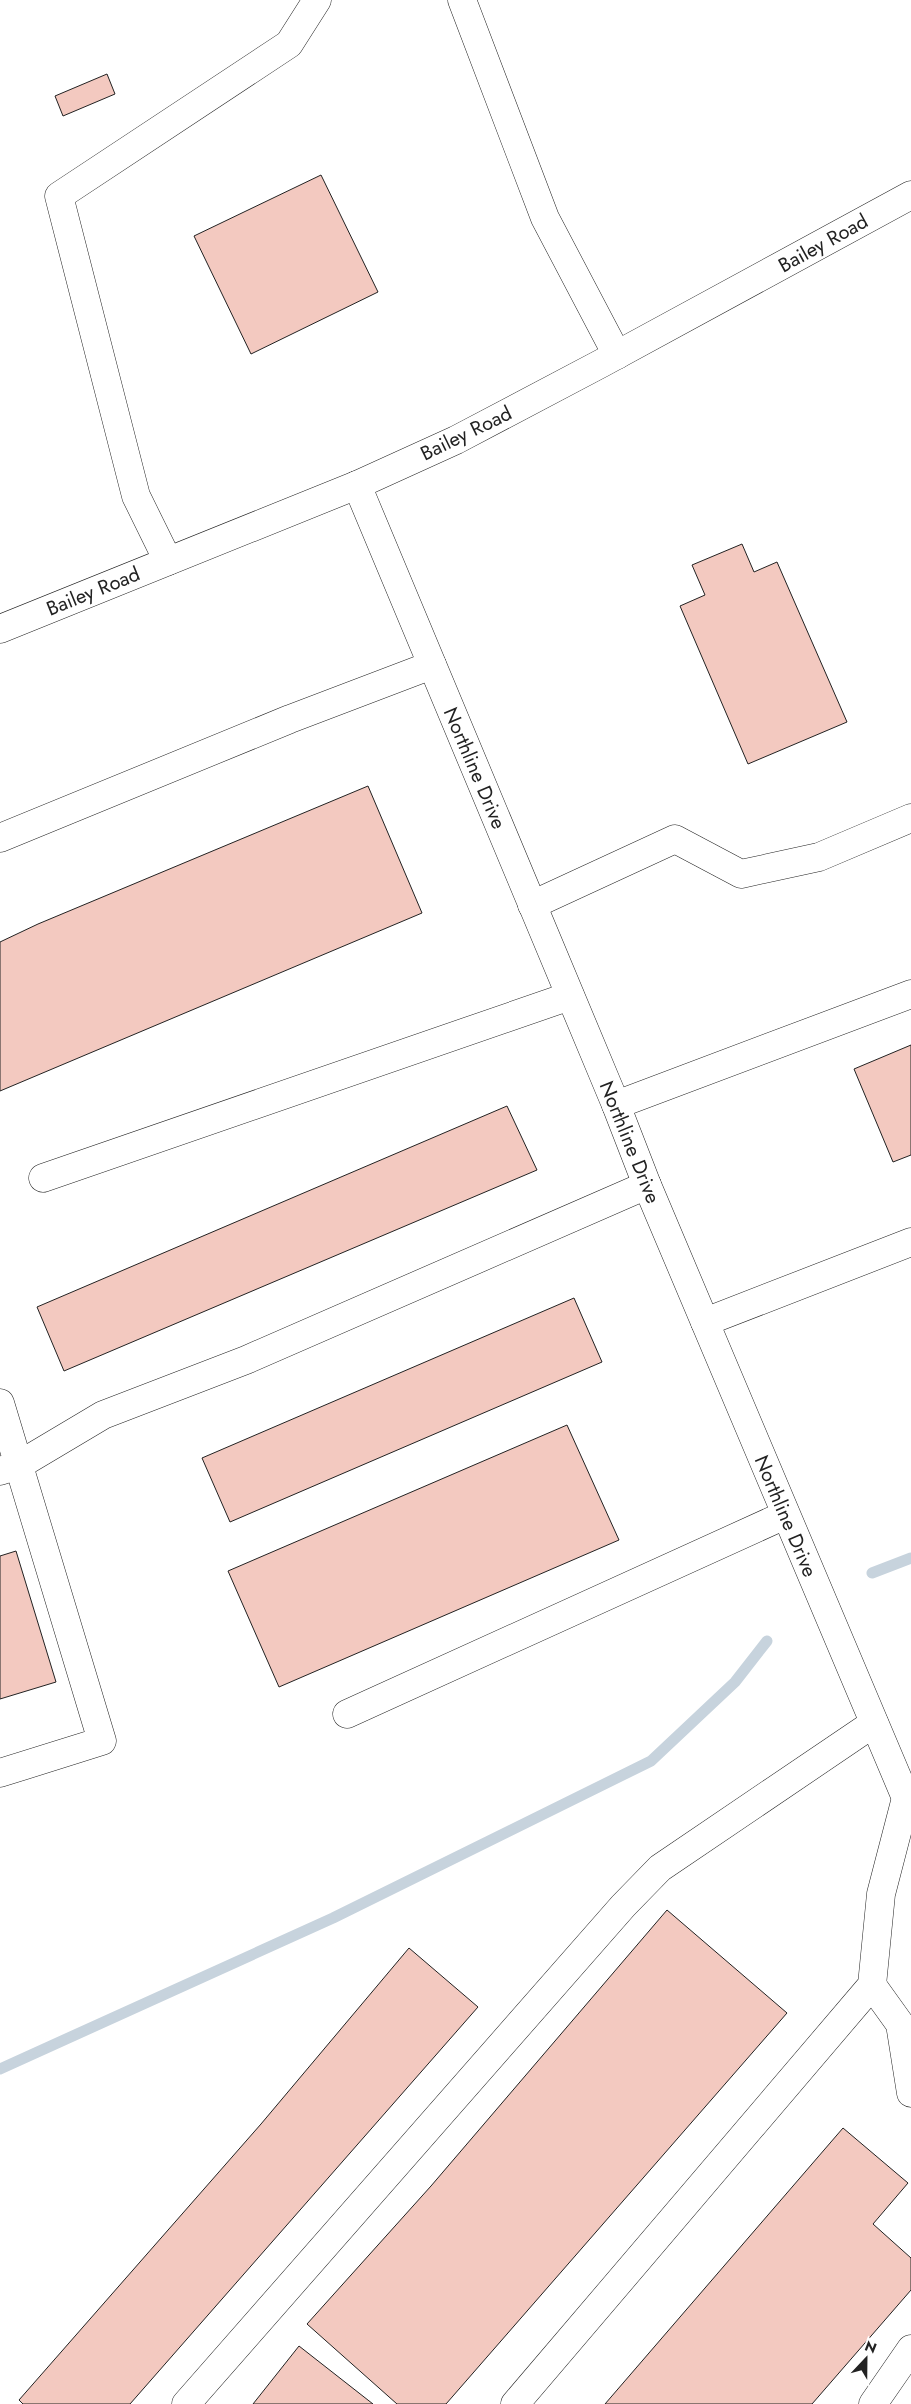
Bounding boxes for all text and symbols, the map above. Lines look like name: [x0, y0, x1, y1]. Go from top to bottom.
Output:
street label: Bailey Road: [773, 207, 873, 280]
street label: Bailey Road: [416, 399, 517, 468]
street label: Bailey Road: [42, 560, 144, 623]
street label: Northline Drive: [436, 703, 513, 834]
street label: Northline Drive: [592, 1077, 667, 1208]
street label: Northline Drive: [747, 1451, 824, 1582]
north arrow: [841, 2334, 891, 2384]
text: N: [862, 2336, 880, 2358]

